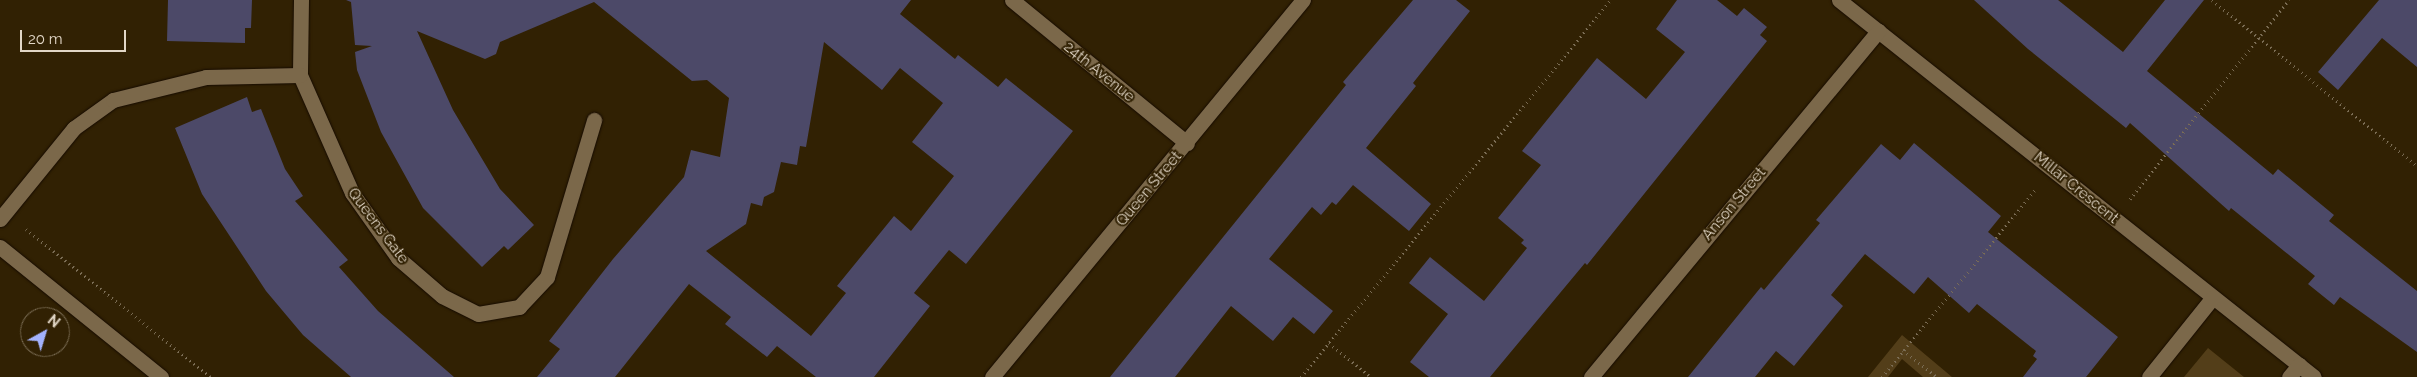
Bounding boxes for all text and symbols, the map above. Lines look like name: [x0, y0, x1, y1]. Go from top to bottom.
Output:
scale bar: [22, 20, 129, 52]
text: 20 m: [28, 30, 63, 48]
street label: 24th Avenue: [1060, 38, 1138, 106]
street label: Queen Street: [1113, 148, 1185, 230]
street label: Millar Crescent: [2030, 148, 2122, 228]
street label: Anson Street: [1698, 164, 1770, 244]
street label: Queens Gate: [344, 185, 412, 267]
north arrow: [20, 307, 70, 357]
text: N: [45, 312, 63, 331]

